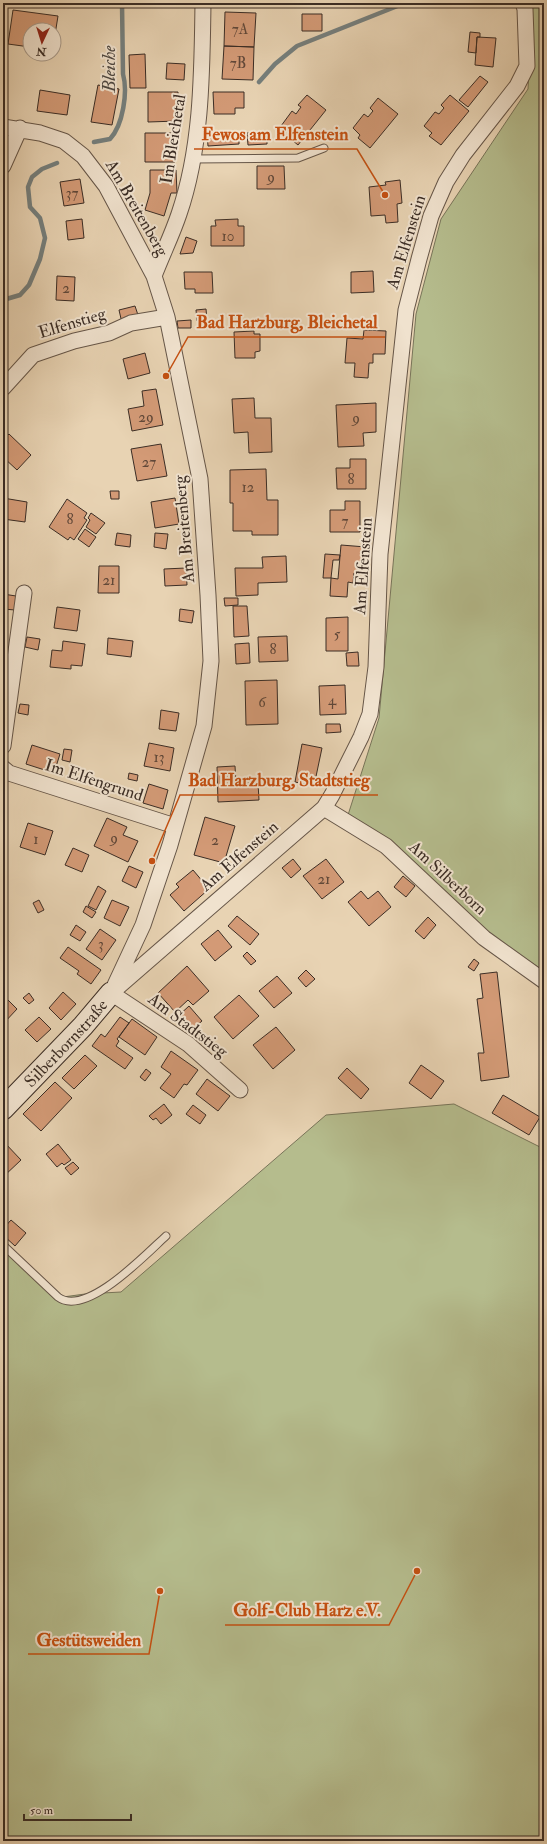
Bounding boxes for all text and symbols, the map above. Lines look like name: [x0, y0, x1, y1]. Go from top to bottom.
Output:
house number: 7A: [232, 20, 249, 39]
north arrow: [22, 22, 62, 62]
text: N: [35, 45, 48, 58]
water label: Bleiche: [98, 45, 121, 93]
house number: 7B: [230, 54, 246, 73]
street label: Im Bleichetal: [156, 92, 191, 185]
callout: Fewos am Elfenstein: [194, 119, 357, 149]
text: Fewos am Elfenstein: [202, 123, 349, 146]
street label: Am Breitenberg: [100, 155, 173, 260]
house number: 9: [266, 168, 275, 187]
house number: 37: [66, 184, 78, 203]
street label: Am Elfenstein: [381, 192, 430, 293]
house number: 10: [222, 227, 234, 246]
house number: 2: [62, 279, 70, 298]
street label: Elfenstieg: [36, 303, 109, 343]
callout: Bad Harzburg, Bleichetal: [188, 307, 385, 337]
text: Bad Harzburg, Bleichetal: [196, 311, 378, 334]
house number: 29: [138, 408, 154, 427]
house number: 9: [351, 409, 360, 428]
house number: 27: [142, 453, 156, 472]
house number: 8: [347, 470, 355, 489]
street label: Am Breitenberg: [169, 474, 199, 585]
house number: 12: [242, 478, 255, 497]
house number: 8: [66, 510, 74, 529]
house number: 7: [342, 512, 349, 531]
street label: Am Elfenstein: [349, 517, 377, 616]
house number: 21: [103, 571, 115, 590]
house number: 5: [334, 625, 341, 644]
house number: 8: [269, 640, 277, 659]
house number: 4: [328, 691, 337, 710]
house number: 6: [258, 693, 267, 712]
house number: 13: [153, 748, 165, 767]
street label: Im Elfengrund: [42, 754, 146, 806]
callout: Bad Harzburg, Stadtstieg: [180, 765, 378, 795]
text: Bad Harzburg, Stadtstieg: [188, 769, 371, 792]
street label: Am Elfenstein: [195, 816, 283, 896]
house number: 9: [109, 829, 118, 848]
house number: 1: [33, 830, 39, 849]
house number: 2: [211, 831, 219, 850]
street label: Am Silberborn: [404, 836, 492, 920]
house number: 21: [318, 870, 330, 889]
house number: 3: [98, 935, 104, 954]
street label: Am Stadtstieg: [143, 988, 233, 1062]
street label: Silberbornstraße: [20, 995, 112, 1091]
callout: Golf-Club Harz e.V.: [225, 1595, 389, 1625]
text: Golf-Club Harz e.V.: [233, 1599, 381, 1622]
callout: Gestütsweiden: [28, 1624, 149, 1654]
text: Gestütsweiden: [37, 1629, 142, 1652]
scale bar: [24, 1796, 131, 1822]
text: 50 m: [30, 1803, 54, 1818]

